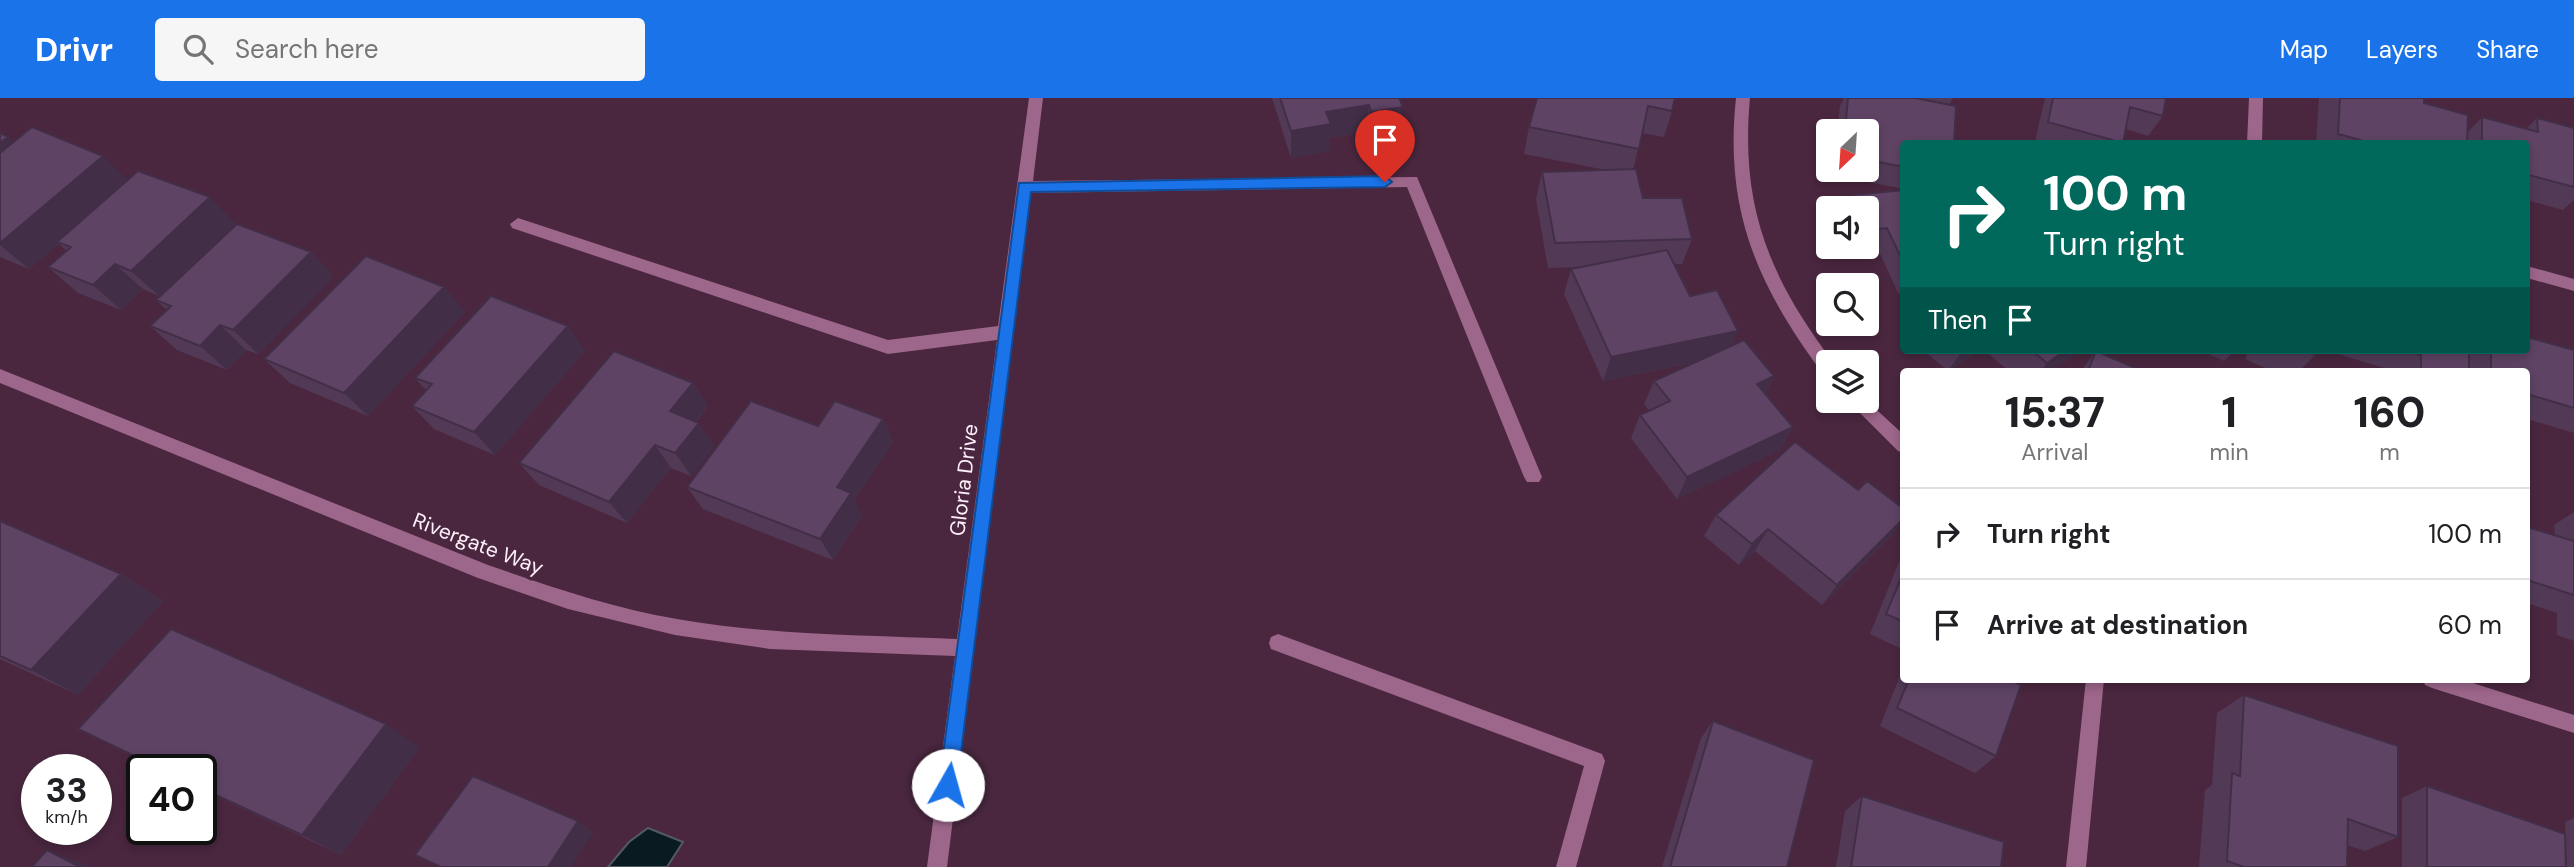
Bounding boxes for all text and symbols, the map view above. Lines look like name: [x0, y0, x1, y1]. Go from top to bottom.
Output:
search box: [155, 18, 645, 81]
text: Drivr: [35, 28, 113, 71]
icon: search: [179, 30, 217, 68]
text: Search here: [235, 32, 378, 66]
text: Map: [2280, 34, 2328, 65]
text: Layers: [2366, 34, 2438, 65]
text: Share: [2476, 34, 2539, 65]
pin: [1355, 110, 1415, 182]
north arrow: [1816, 119, 1880, 182]
map controls: [1816, 119, 1879, 413]
icon: arrive: [1366, 121, 1404, 159]
text: 100 m: [2043, 161, 2187, 225]
icon: right: [1928, 168, 2019, 259]
button: sound: [1816, 196, 1879, 259]
text: Turn right: [2043, 223, 2185, 265]
button: search: [1816, 273, 1879, 336]
icon: arrive: [2001, 301, 2039, 339]
text: Then: [1928, 303, 1987, 337]
button: layers: [1816, 350, 1879, 413]
text: 15:37: [2005, 385, 2105, 440]
text: 1: [2221, 385, 2237, 440]
text: 160: [2354, 385, 2425, 440]
street label: Gloria Drive: [943, 422, 985, 538]
text: Arrival: [2021, 437, 2088, 467]
text: min: [2210, 437, 2249, 467]
text: m: [2379, 437, 2400, 467]
street label: Rivergate Way: [409, 506, 548, 582]
icon: right: [1928, 515, 1966, 553]
text: Turn right: [1987, 517, 2111, 551]
text: 100 m: [2428, 517, 2502, 551]
icon: arrive: [1928, 606, 1966, 644]
text: Arrive at destination: [1987, 608, 2248, 642]
text: 60 m: [2438, 608, 2502, 642]
position arrow: [911, 748, 985, 822]
speed limit sign: 40: [126, 754, 217, 845]
text: 33: [45, 767, 88, 813]
text: km/h: [45, 805, 88, 829]

